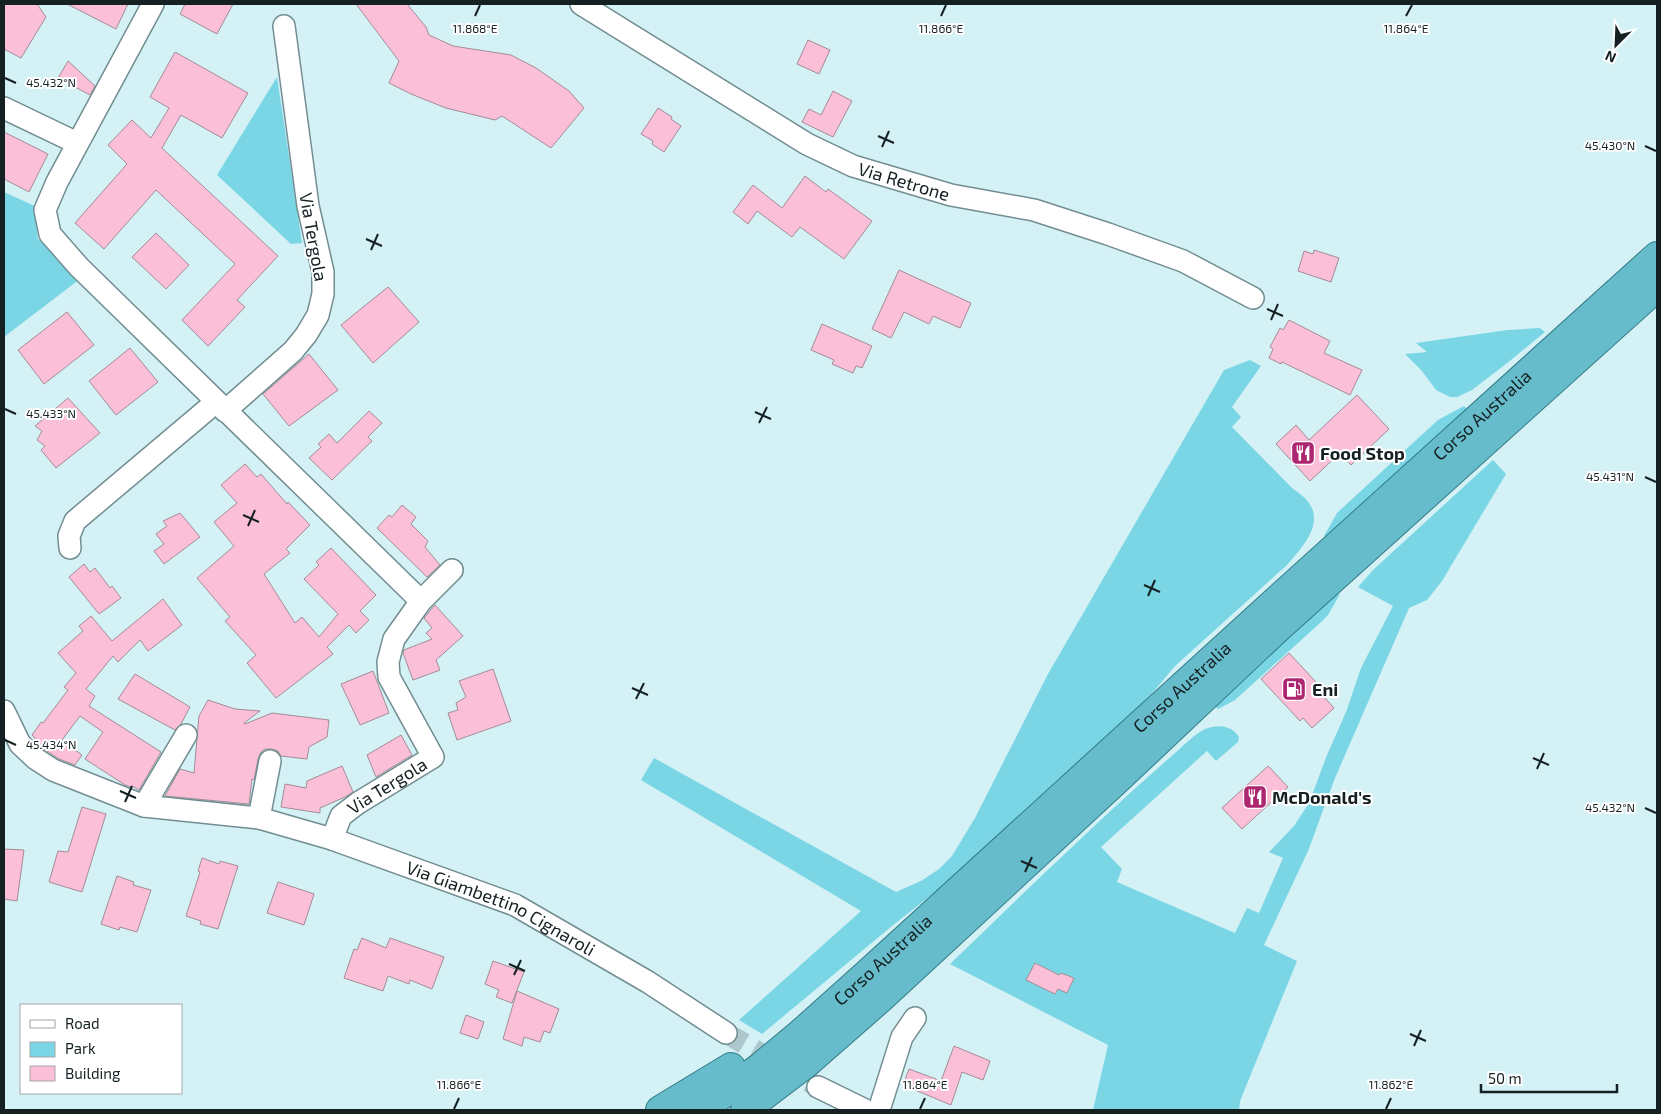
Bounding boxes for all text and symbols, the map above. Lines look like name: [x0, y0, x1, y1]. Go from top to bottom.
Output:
north arrow: [1591, 20, 1641, 70]
text: 11.868°E: [453, 21, 498, 35]
text: 11.866°E: [919, 21, 963, 35]
text: 11.864°E: [1384, 21, 1429, 35]
text: N: [1602, 48, 1619, 67]
text: 45.432°N: [26, 75, 76, 89]
text: 45.430°N: [1585, 138, 1635, 152]
street label: Via Retrone: [856, 157, 952, 205]
street label: Via Tergola: [295, 191, 333, 283]
street label: Corso Australia: [1428, 364, 1535, 465]
text: 45.433°N: [26, 406, 76, 420]
restaurant icon: Food Stop: [1290, 440, 1316, 466]
place label: Food Stop: [1320, 442, 1405, 464]
text: 45.431°N: [1586, 469, 1634, 483]
street label: Corso Australia: [1128, 636, 1235, 737]
fuel station icon: Eni: [1281, 676, 1307, 702]
place label: Eni: [1312, 678, 1338, 700]
text: 45.434°N: [26, 737, 76, 751]
street label: Via Tergola: [343, 752, 431, 818]
restaurant icon: McDonald's: [1242, 784, 1268, 810]
place label: McDonald's: [1272, 786, 1372, 808]
text: 45.432°N: [1585, 800, 1635, 814]
street label: Via Giambettino Cignaroli: [403, 856, 599, 960]
street label: Corso Australia: [829, 909, 936, 1010]
legend: [20, 1004, 182, 1094]
text: Road: [65, 1014, 100, 1032]
text: Park: [65, 1039, 96, 1057]
scale bar: [1481, 1062, 1617, 1094]
text: Building: [65, 1064, 121, 1082]
text: 50 m: [1488, 1069, 1522, 1087]
text: 11.866°E: [437, 1077, 481, 1091]
text: 11.864°E: [903, 1077, 948, 1091]
text: 11.862°E: [1369, 1077, 1413, 1091]

